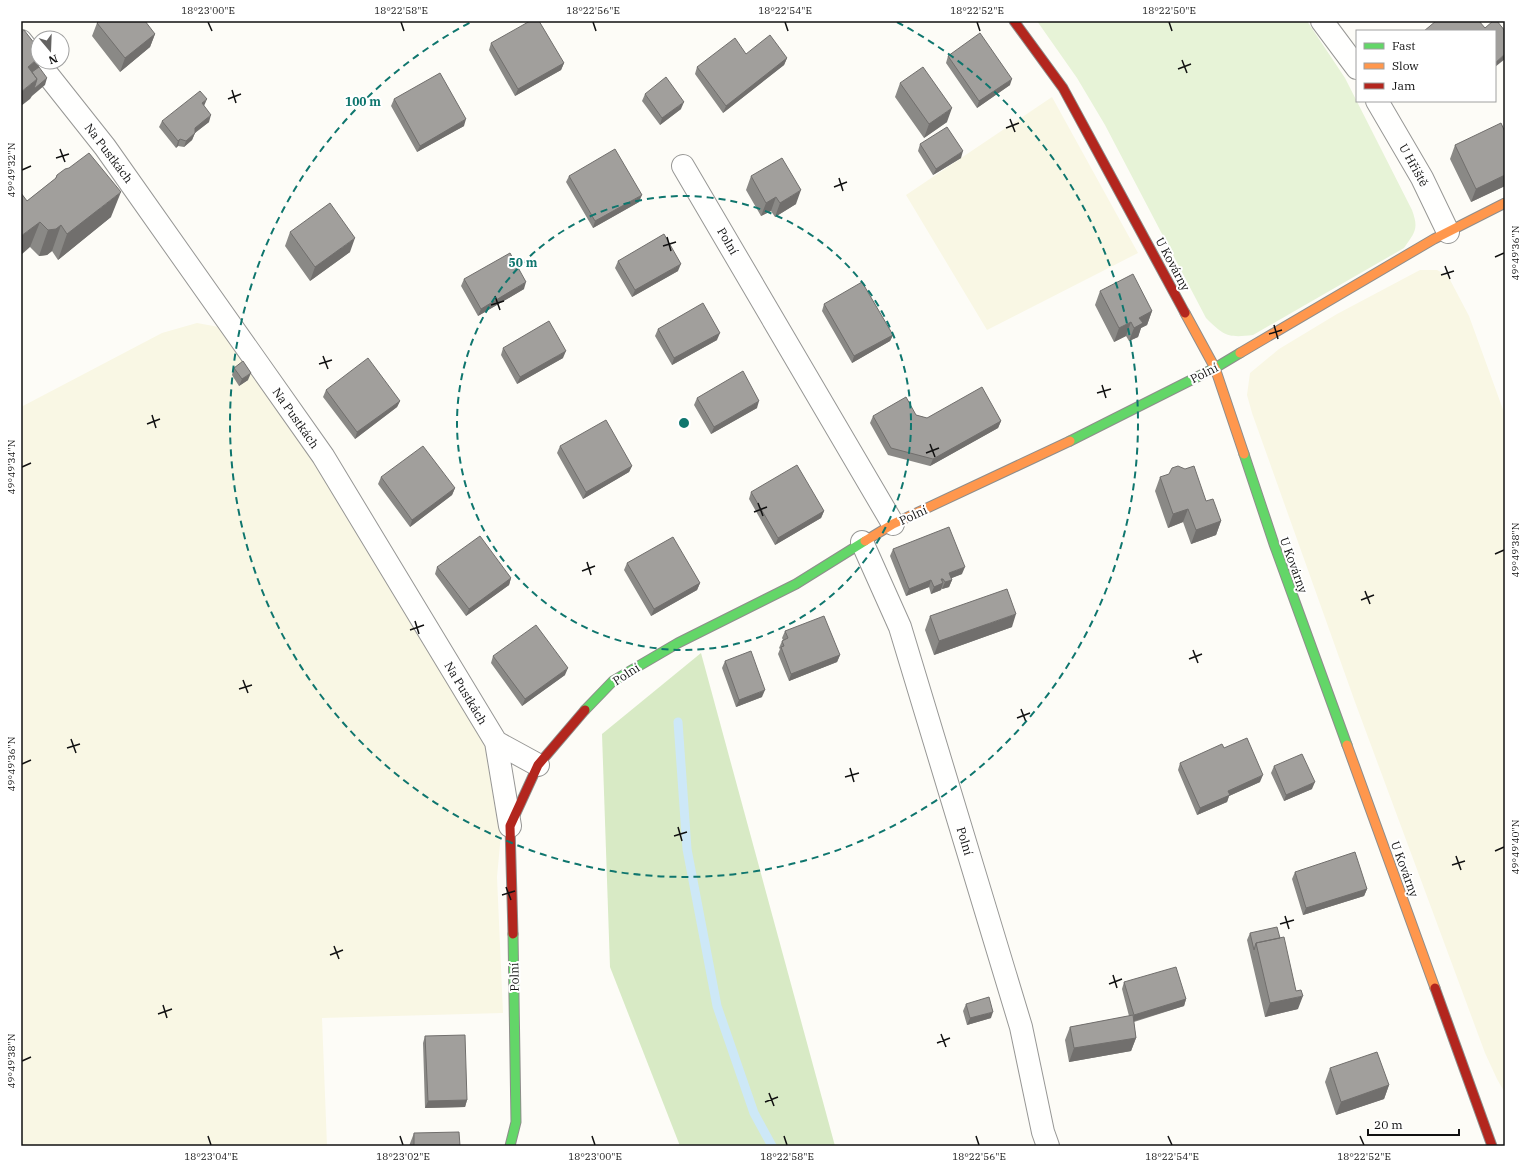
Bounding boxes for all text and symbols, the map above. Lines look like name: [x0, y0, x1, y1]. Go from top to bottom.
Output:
text: 18°23'00"E: [181, 4, 235, 17]
text: 18°22'58"E: [374, 4, 428, 17]
text: 18°22'56"E: [566, 4, 620, 17]
text: 18°22'54"E: [758, 4, 812, 17]
text: 18°22'52"E: [950, 4, 1004, 17]
text: 18°22'50"E: [1142, 4, 1196, 17]
north arrow: [30, 30, 70, 70]
legend: [1356, 30, 1496, 102]
text: Fast: [1392, 38, 1416, 53]
text: N: [47, 51, 60, 68]
text: Slow: [1392, 58, 1419, 73]
text: Jam: [1392, 78, 1416, 93]
text: 100 m: [345, 94, 381, 109]
street label: Na Pustkách: [82, 120, 137, 186]
street label: U Hřiště: [1396, 141, 1432, 189]
text: 49°49'32"N: [5, 142, 18, 198]
street label: Polní: [714, 225, 742, 258]
text: 49°49'36"N: [1509, 225, 1522, 281]
street label: U Kovárny: [1153, 235, 1194, 294]
text: 50 m: [509, 255, 538, 270]
street label: Polní: [1188, 360, 1221, 386]
street label: Na Pustkách: [270, 385, 323, 452]
centre of rings: [677, 416, 691, 430]
text: 49°49'34"N: [5, 439, 18, 495]
street label: Polní: [897, 502, 930, 528]
text: 49°49'38"N: [1509, 522, 1522, 578]
street label: U Kovárny: [1277, 535, 1311, 596]
street label: Na Pustkách: [441, 659, 491, 728]
street label: Polní: [610, 660, 642, 688]
text: 49°49'36"N: [5, 736, 18, 792]
text: 49°49'40"N: [1509, 819, 1522, 875]
street label: Polní: [954, 825, 976, 857]
street label: U Kovárny: [1388, 839, 1422, 900]
street label: Polní: [506, 962, 522, 992]
text: 49°49'38"N: [5, 1033, 18, 1089]
scale bar: [1368, 1111, 1459, 1137]
text: 20 m: [1374, 1117, 1403, 1132]
text: 18°23'04"E: [184, 1150, 238, 1163]
text: 18°23'02"E: [376, 1150, 430, 1163]
text: 18°23'00"E: [568, 1150, 622, 1163]
text: 18°22'58"E: [760, 1150, 814, 1163]
text: 18°22'56"E: [952, 1150, 1006, 1163]
text: 18°22'54"E: [1145, 1150, 1199, 1163]
text: 18°22'52"E: [1337, 1150, 1391, 1163]

